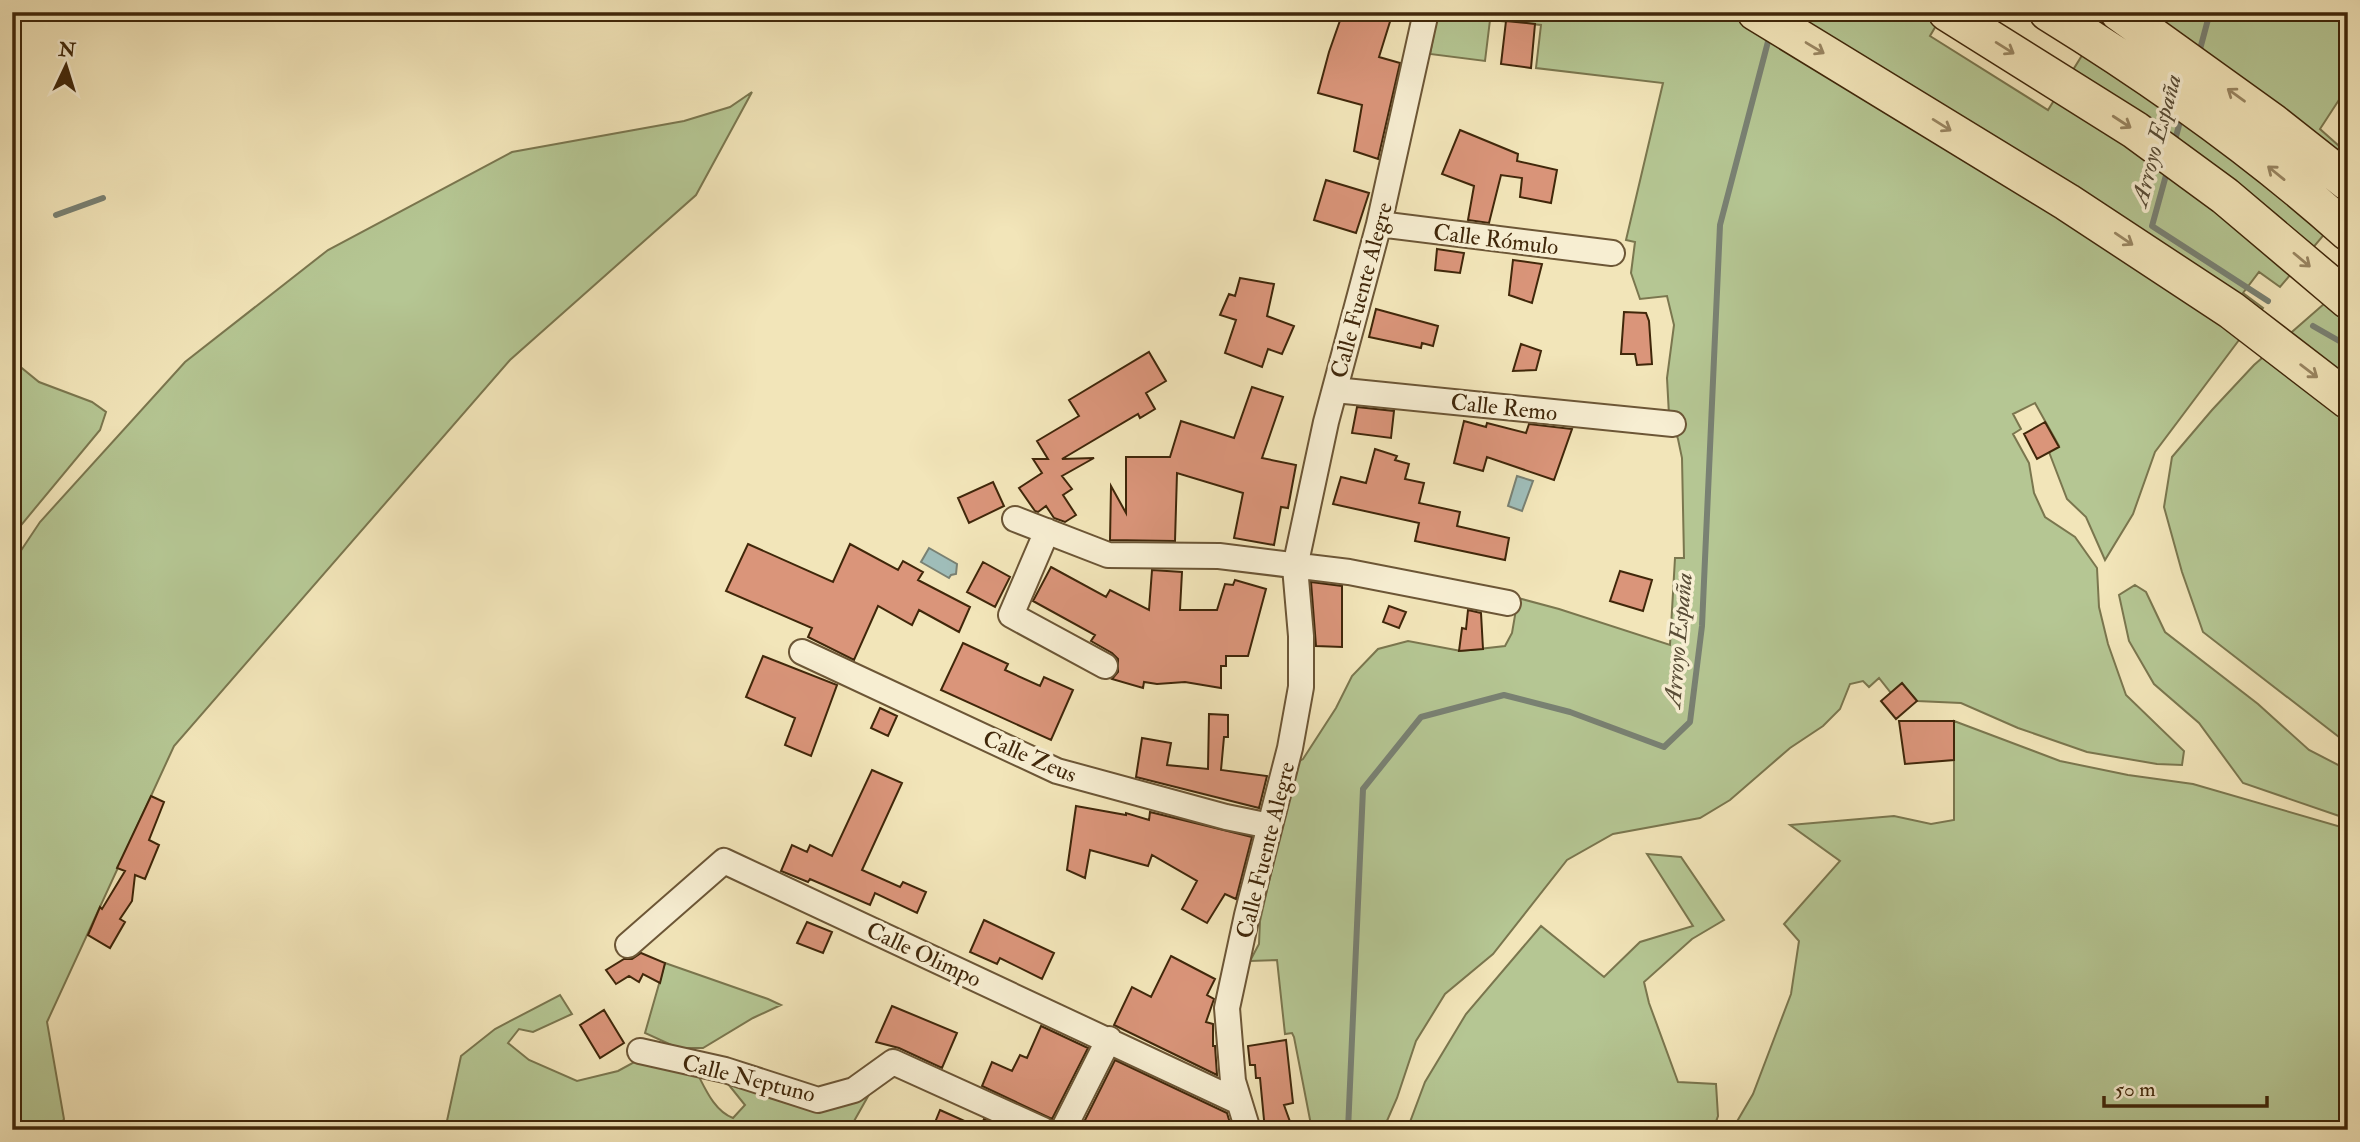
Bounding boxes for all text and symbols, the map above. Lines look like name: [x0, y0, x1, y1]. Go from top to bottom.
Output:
north arrow: [32, 32, 102, 102]
text: N: [57, 37, 77, 63]
one-way arrow: [1804, 41, 1824, 55]
one-way arrow: [1995, 42, 2015, 56]
water label: Arroyo España: [2123, 71, 2189, 212]
one-way arrow: [2227, 88, 2246, 103]
one-way arrow: [2111, 115, 2131, 129]
one-way arrow: [1931, 118, 1951, 132]
one-way arrow: [2267, 166, 2285, 181]
street label: Calle Fuente Alegre: [1324, 199, 1399, 381]
street label: Calle Rómulo: [1432, 217, 1560, 262]
one-way arrow: [2113, 233, 2133, 247]
one-way arrow: [2293, 252, 2311, 268]
one-way arrow: [2300, 363, 2318, 378]
street label: Calle Remo: [1449, 387, 1559, 428]
water label: Arroyo España: [1657, 571, 1700, 712]
street label: Calle Zeus: [979, 724, 1081, 789]
street label: Calle Fuente Alegre: [1230, 758, 1302, 941]
street label: Calle Olimpo: [861, 915, 986, 995]
street label: Calle Neptuno: [679, 1048, 818, 1110]
scale bar: [2104, 1065, 2267, 1109]
text: 50 m: [2115, 1076, 2156, 1103]

